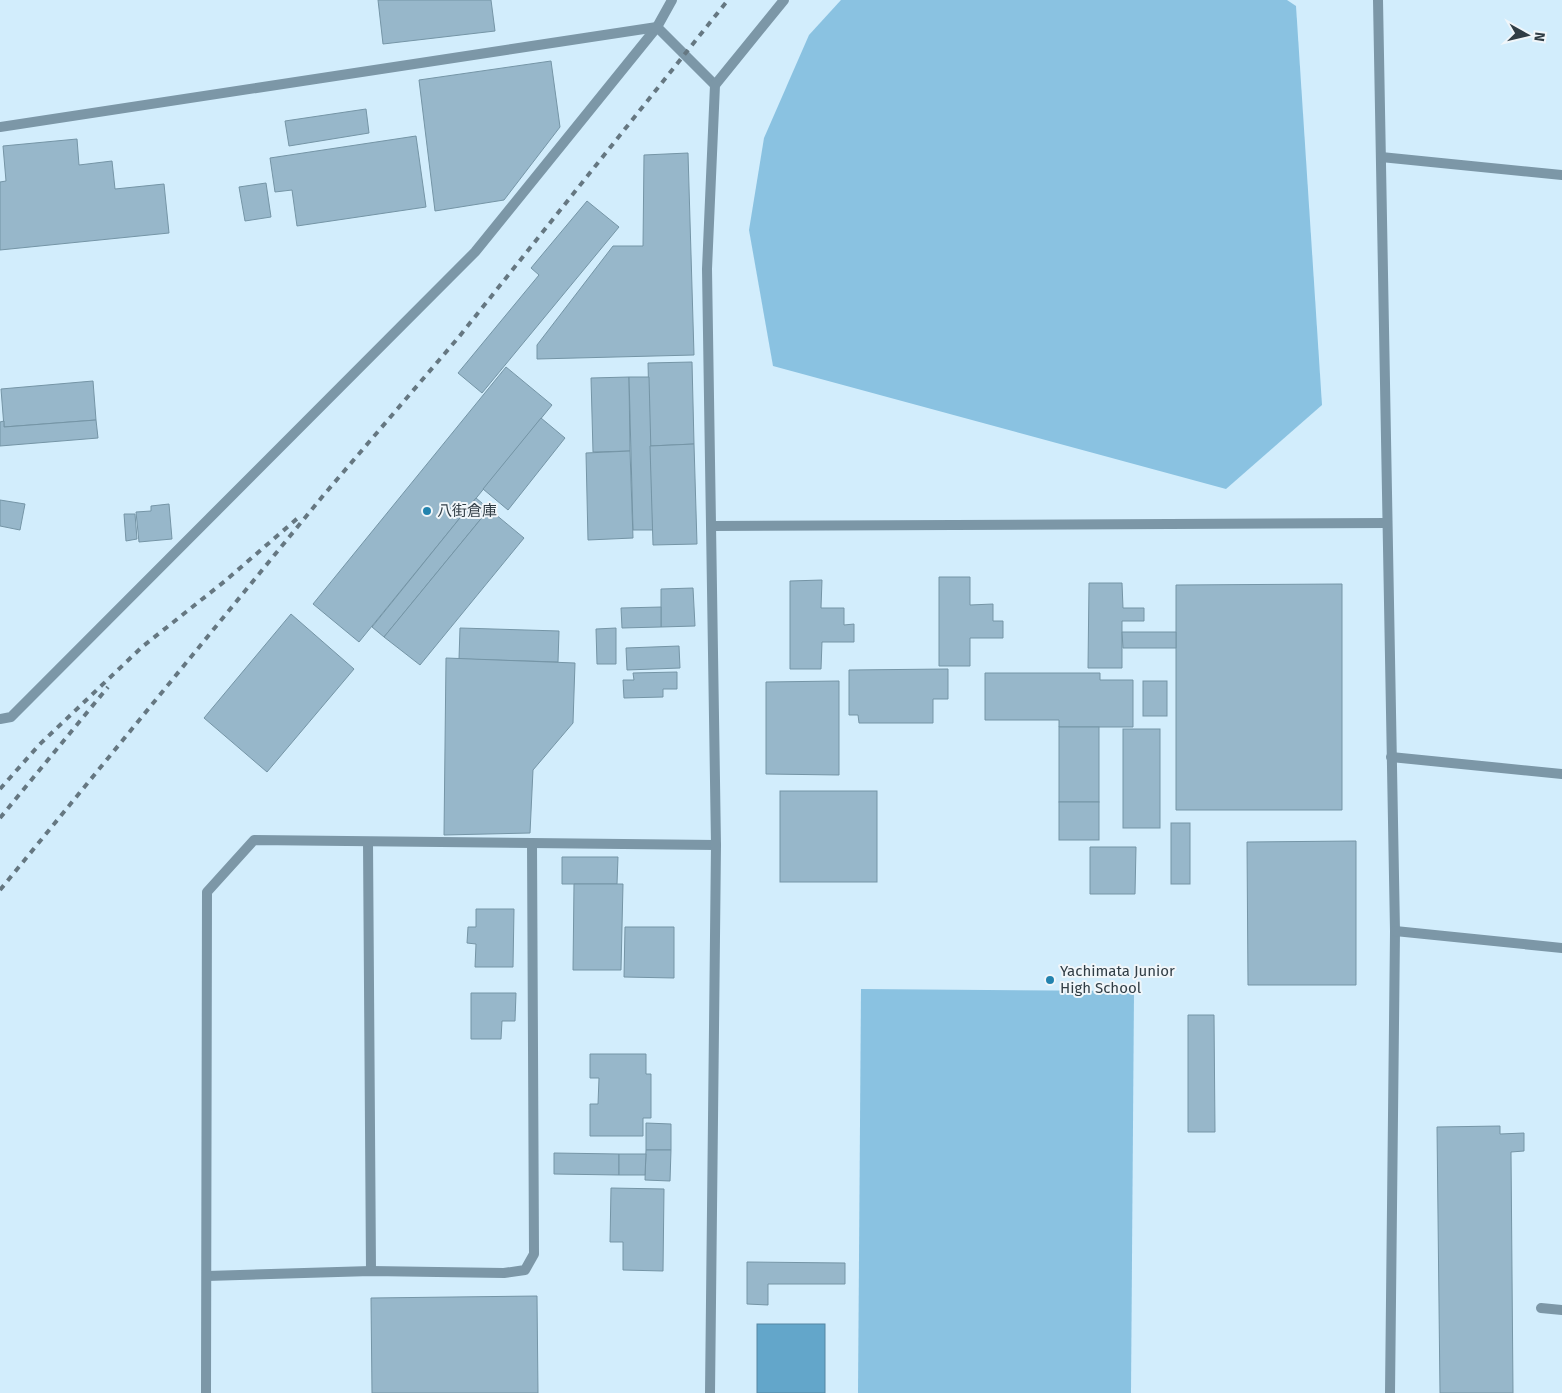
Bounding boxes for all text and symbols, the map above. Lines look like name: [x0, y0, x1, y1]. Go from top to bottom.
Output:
north arrow: [1502, 10, 1552, 60]
text: N: [1530, 31, 1548, 43]
place label: 八街倉庫: [437, 502, 497, 520]
marker: 八街倉庫: [421, 505, 433, 517]
place label: Yachimata Junior High School: [1060, 962, 1175, 997]
marker: Yachimata Junior High School: [1044, 974, 1056, 986]

